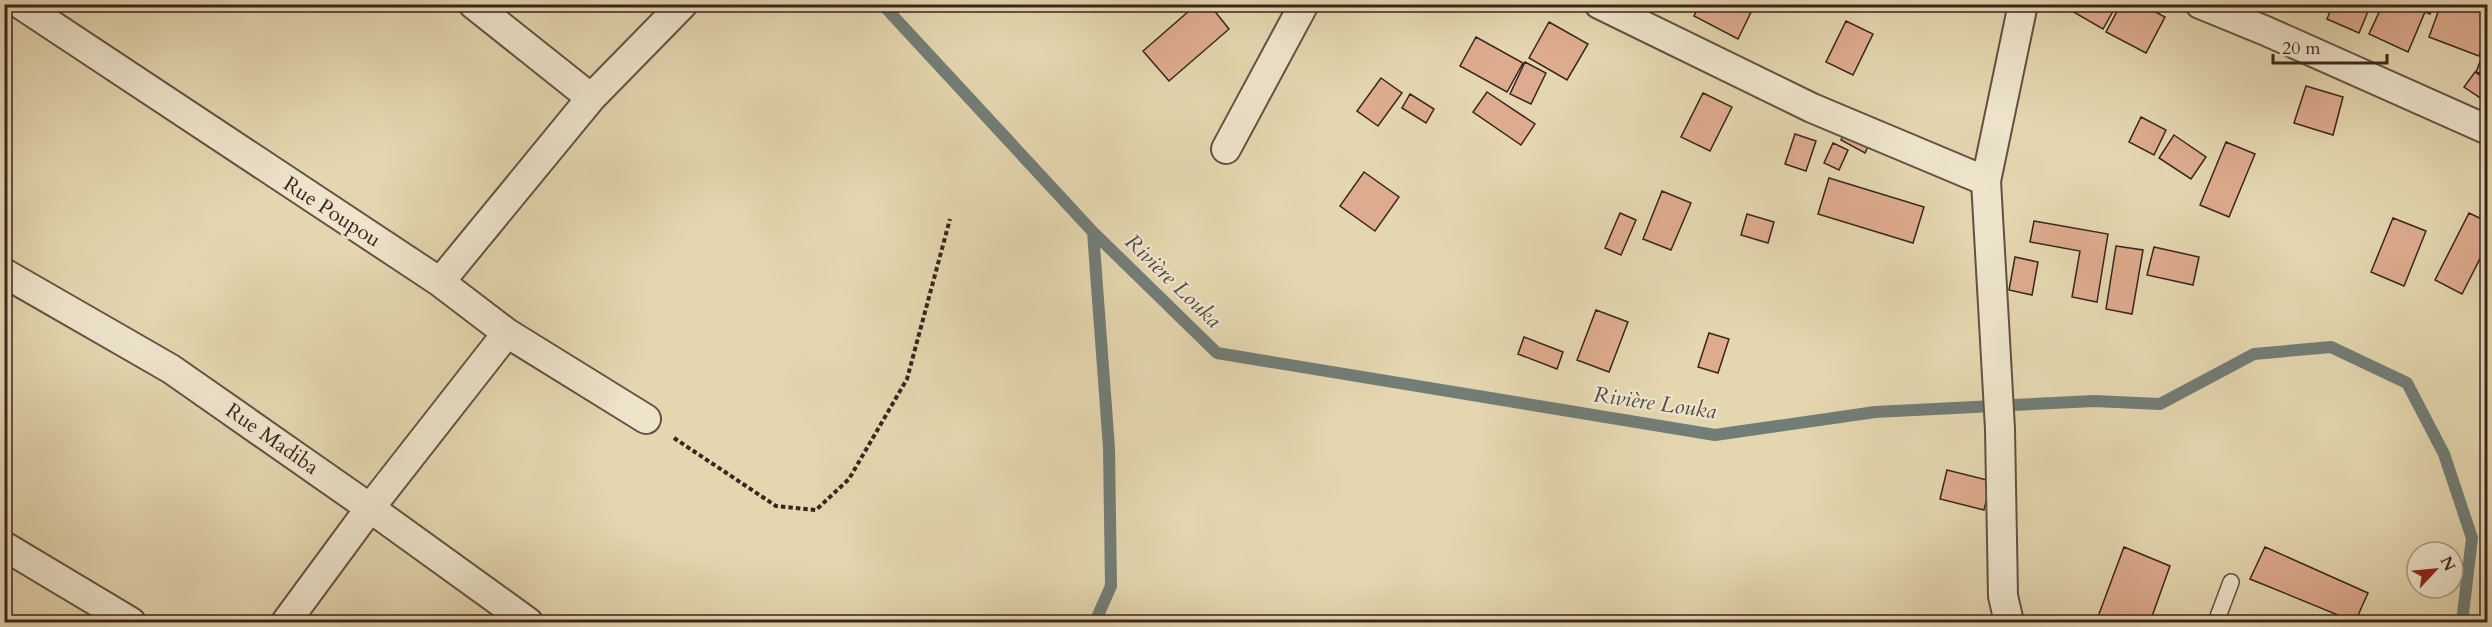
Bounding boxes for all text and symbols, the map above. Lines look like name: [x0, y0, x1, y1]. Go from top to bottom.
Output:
scale bar: [2273, 27, 2387, 65]
text: 20 m: [2282, 36, 2321, 61]
street label: Rue Poupou: [278, 170, 386, 254]
water label: Rivière Louka: [1118, 227, 1228, 335]
water label: Rivière Louka: [1592, 380, 1719, 426]
street label: Rue Madiba: [220, 396, 324, 482]
north arrow: [2405, 540, 2465, 600]
text: N: [2435, 553, 2461, 575]

